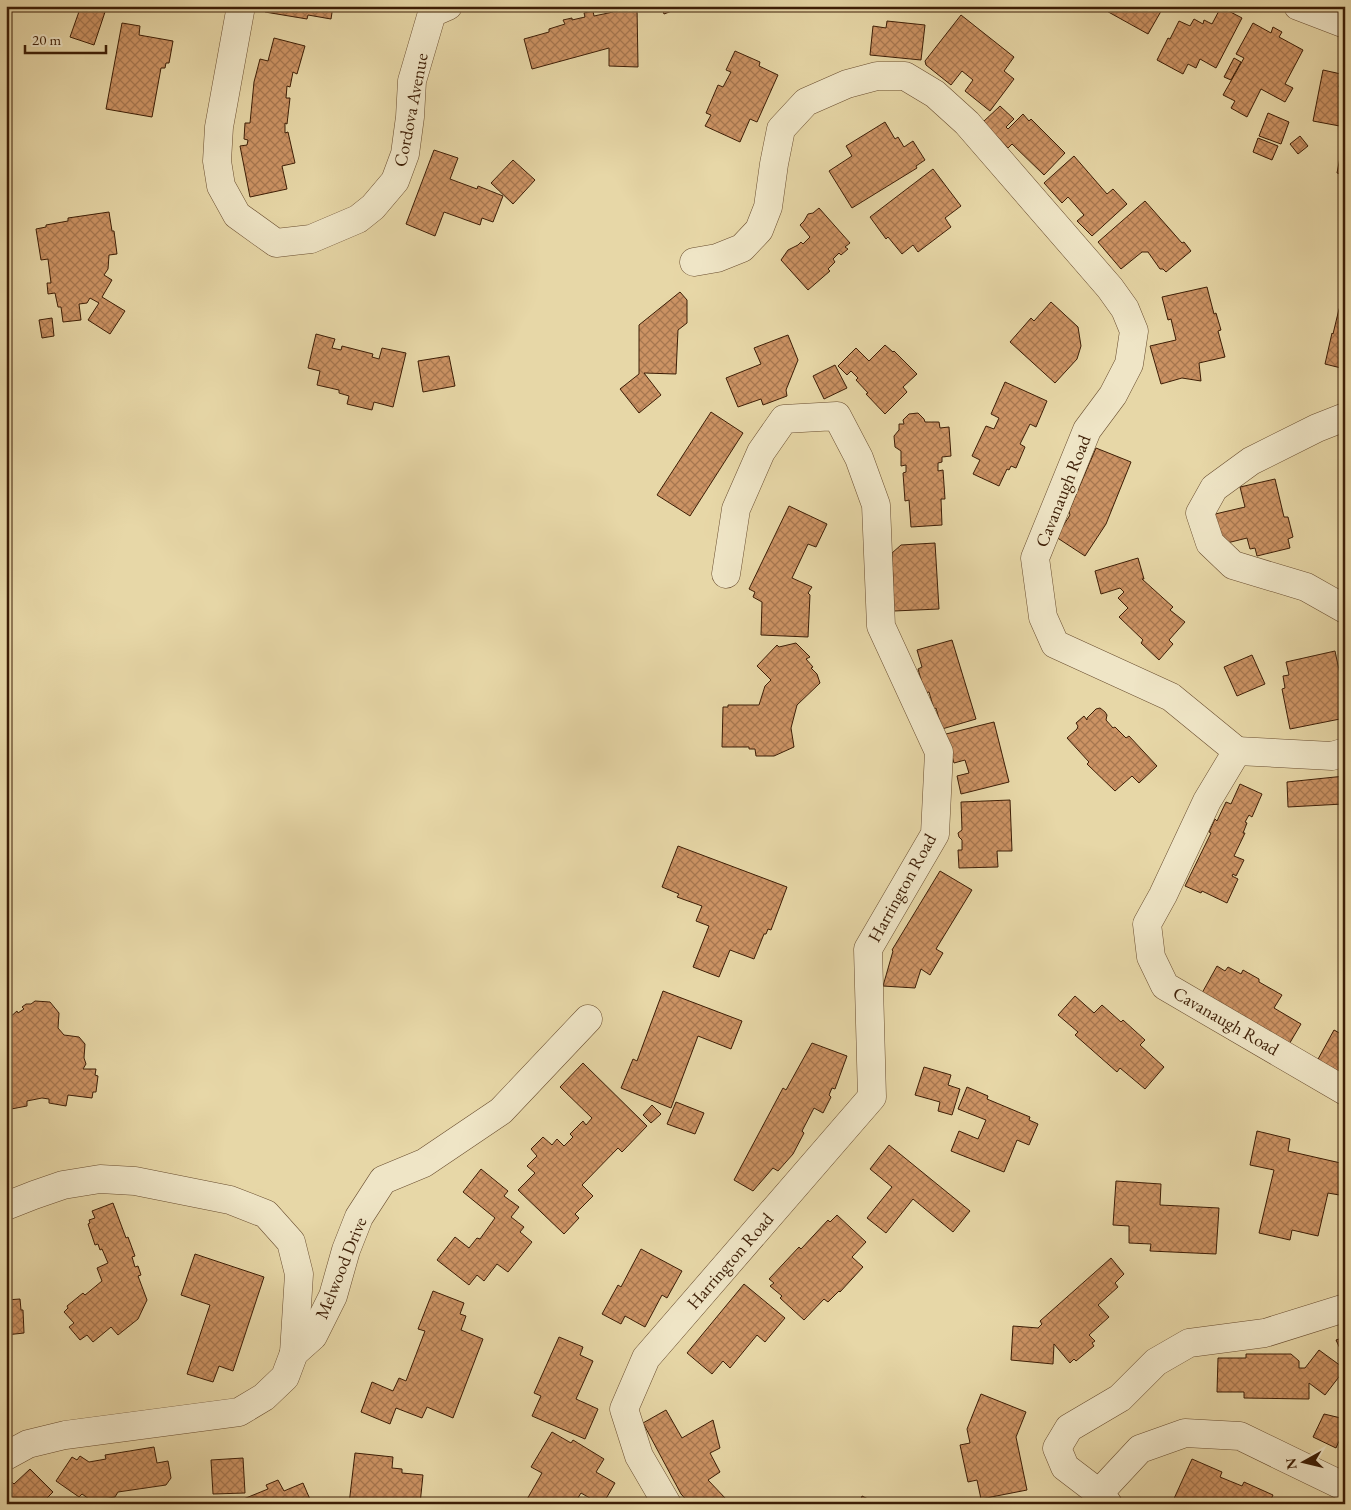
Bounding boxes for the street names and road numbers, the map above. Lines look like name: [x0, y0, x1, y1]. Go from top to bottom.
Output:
street label: Cordova Avenue: [388, 51, 433, 169]
street label: Cavanaugh Road: [1030, 431, 1096, 550]
street label: Harrington Road: [862, 829, 941, 946]
street label: Cavanaugh Road: [1169, 981, 1284, 1061]
street label: Harrington Road: [681, 1207, 779, 1314]
street label: Melwood Drive: [310, 1213, 371, 1322]

